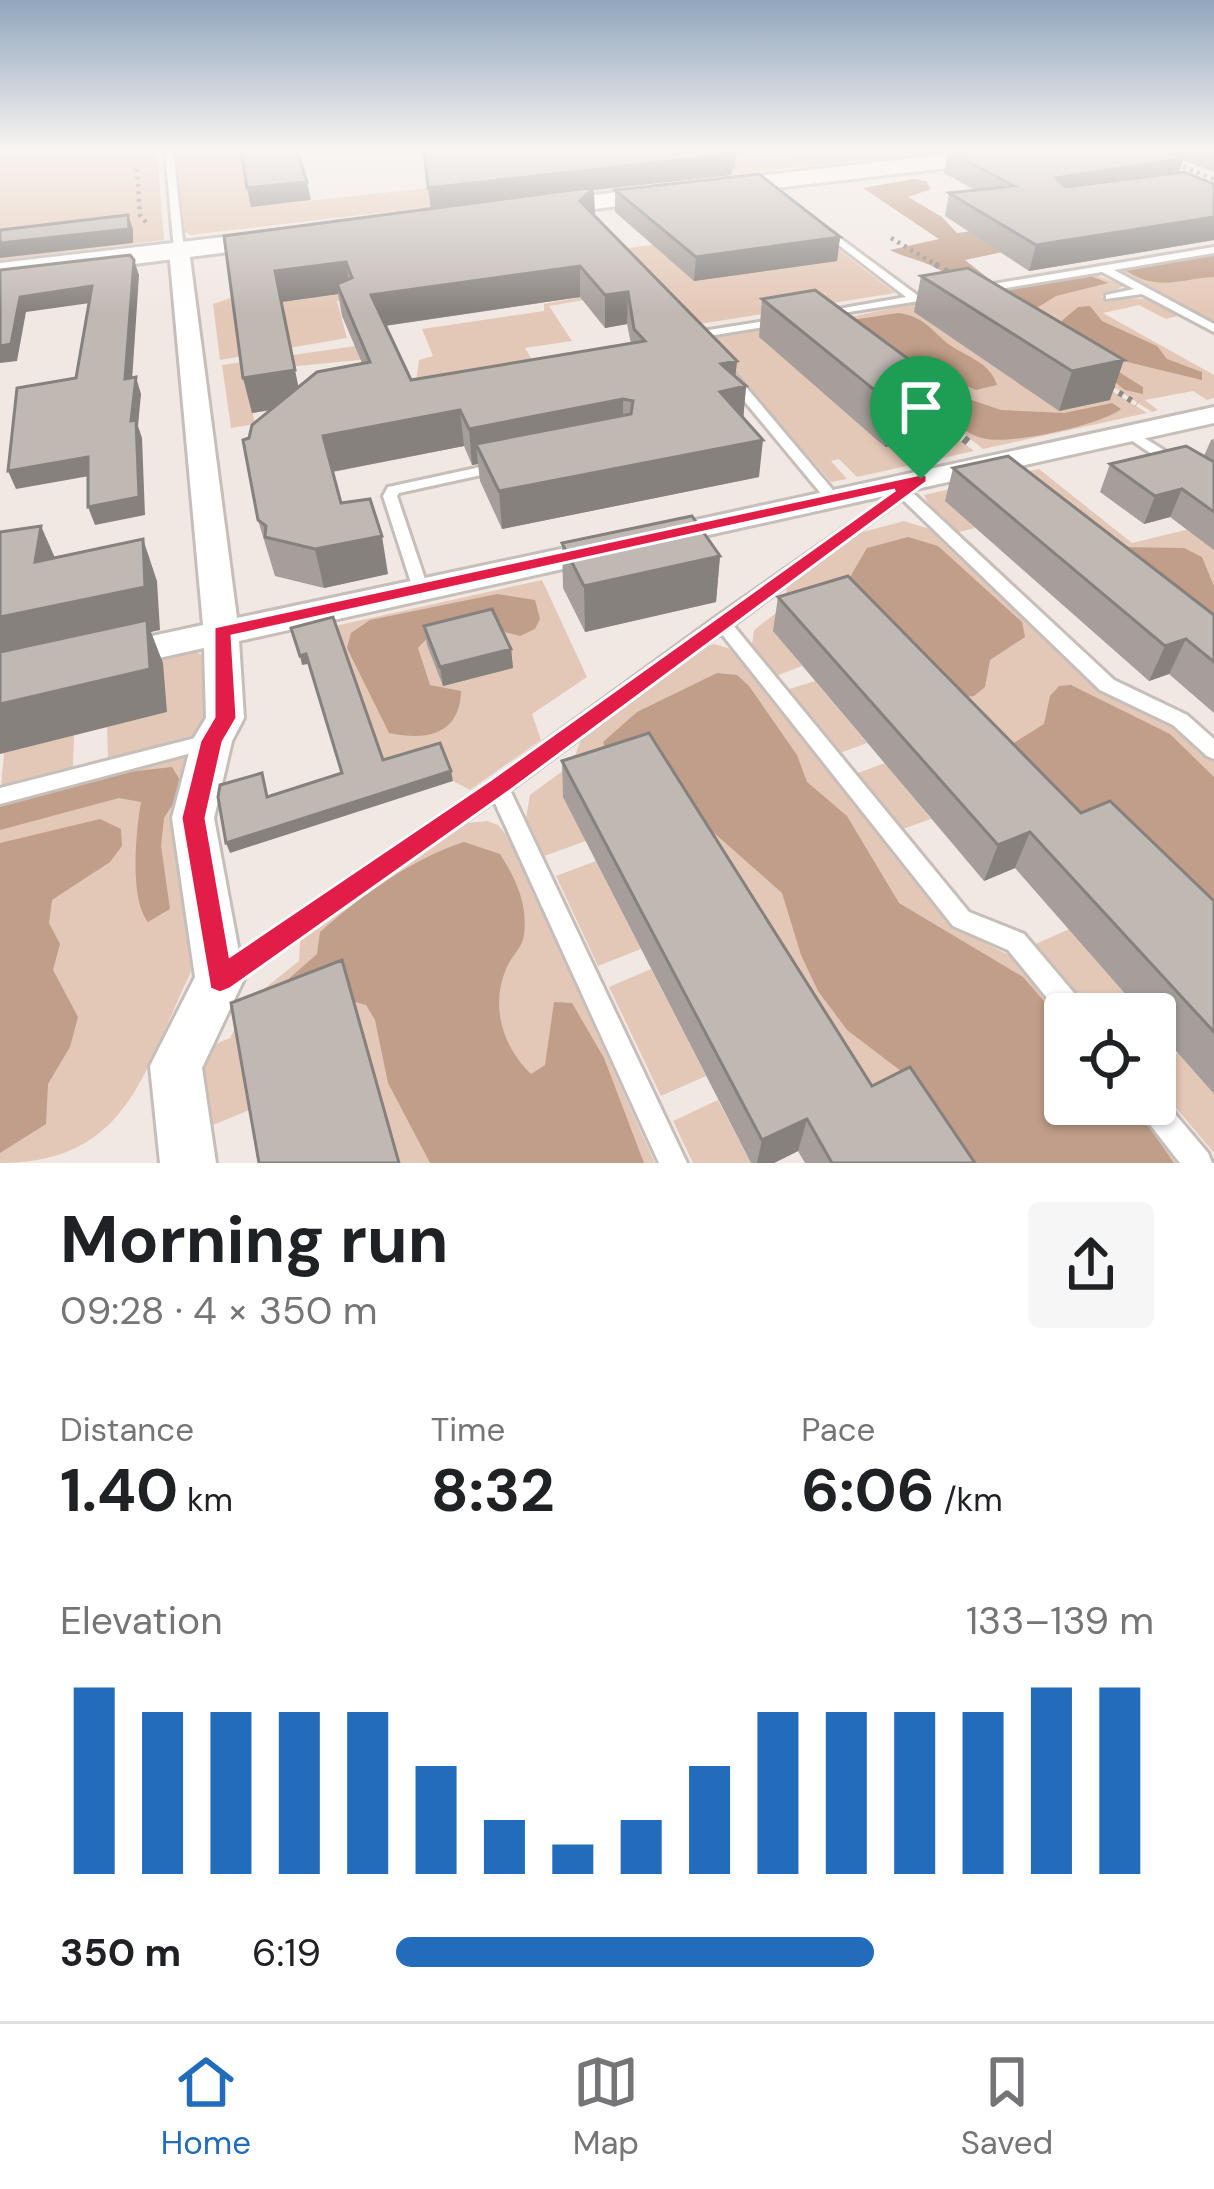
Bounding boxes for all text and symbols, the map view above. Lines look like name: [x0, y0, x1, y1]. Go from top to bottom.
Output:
pin: [870, 356, 972, 479]
icon: arrive: [888, 374, 954, 440]
map controls: [1044, 993, 1176, 1125]
button: locate: [1044, 993, 1176, 1125]
text: Morning run: [60, 1197, 448, 1282]
button: share: [1028, 1202, 1154, 1328]
text: 09:28 · 4 × 350 m: [60, 1285, 378, 1336]
text: Distance: [60, 1408, 194, 1451]
text: Time: [431, 1408, 505, 1451]
text: Pace: [801, 1408, 875, 1451]
text: 1.40: [60, 1451, 178, 1530]
text: 8:32: [431, 1451, 555, 1530]
text: 6:06: [801, 1451, 935, 1530]
text: km: [178, 1478, 233, 1521]
text: /km: [935, 1478, 1003, 1521]
text: Elevation: [60, 1595, 223, 1646]
text: 133–139 m: [966, 1595, 1154, 1646]
text: 350 m: [60, 1927, 181, 1978]
text: 6:19: [252, 1927, 321, 1978]
tab: Home: [161, 2049, 251, 2164]
tab: Map: [573, 2049, 639, 2164]
tab: Saved: [961, 2049, 1053, 2164]

